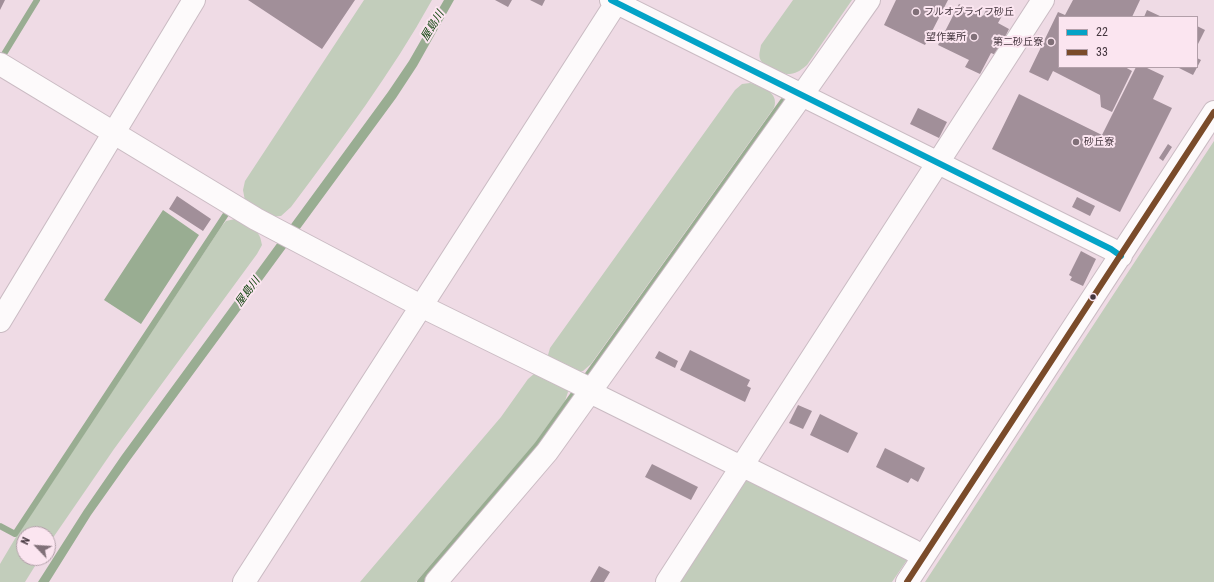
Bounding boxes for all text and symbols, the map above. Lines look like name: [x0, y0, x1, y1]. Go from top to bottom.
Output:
place label: フルオブライフ砂丘: [924, 6, 1014, 18]
marker: フルオブライフ砂丘: [911, 7, 921, 17]
water label: 屋島川: [419, 8, 447, 44]
legend: [1058, 16, 1198, 68]
text: 22: [1096, 25, 1108, 39]
place label: 望作業所: [926, 31, 966, 43]
marker: 望作業所: [969, 32, 979, 42]
place label: 第二砂丘寮: [993, 36, 1043, 48]
marker: 第二砂丘寮: [1046, 37, 1056, 47]
text: 33: [1096, 45, 1108, 59]
place label: 砂丘寮: [1084, 136, 1114, 148]
marker: 砂丘寮: [1071, 137, 1081, 147]
water label: 屋島川: [233, 275, 263, 309]
unlabelled marker: [1088, 292, 1098, 302]
north arrow: [16, 526, 56, 566]
text: N: [18, 535, 33, 547]

